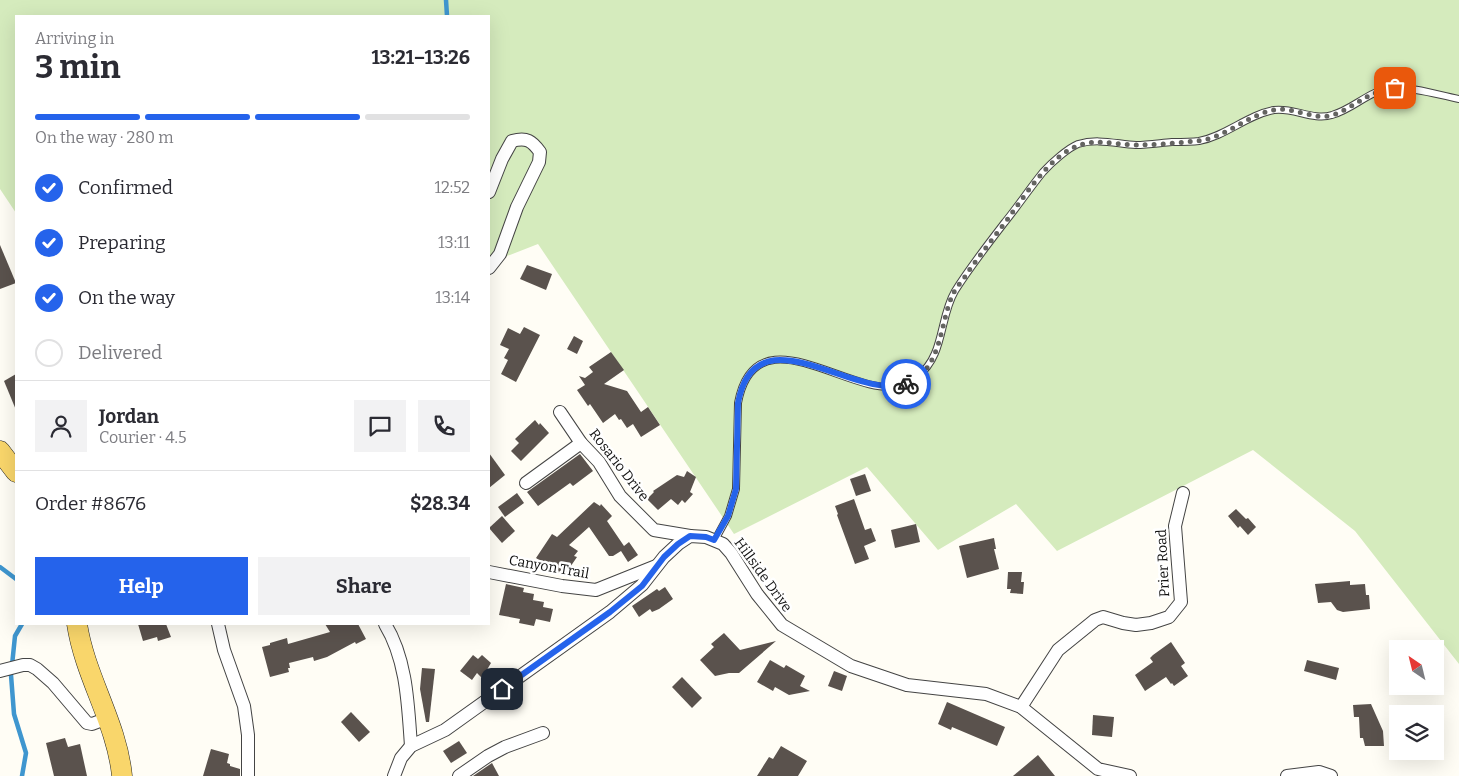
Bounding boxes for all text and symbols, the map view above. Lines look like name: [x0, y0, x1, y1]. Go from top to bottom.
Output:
text: Arriving in: [35, 29, 114, 48]
text: 13:21–13:26: [371, 46, 470, 69]
text: 3 min: [35, 48, 121, 86]
pin: [1374, 67, 1416, 109]
icon: bag: [1381, 74, 1409, 102]
text: On the way · 280 m: [35, 128, 174, 147]
icon: check: [35, 174, 63, 202]
text: Confirmed: [78, 176, 173, 199]
text: 12:52: [434, 178, 470, 197]
icon: check: [35, 229, 63, 257]
text: Preparing: [78, 231, 166, 254]
text: 13:11: [438, 233, 470, 252]
icon: check: [35, 284, 63, 312]
text: On the way: [78, 286, 175, 309]
text: 13:14: [435, 288, 470, 307]
text: Delivered: [78, 341, 162, 364]
courier: [881, 359, 931, 409]
icon: bike: [892, 370, 920, 398]
button: person: [35, 400, 87, 452]
button: chat: [354, 400, 406, 452]
button: phone: [418, 400, 470, 452]
text: Jordan: [99, 405, 159, 428]
street label: Rosario Drive: [586, 426, 652, 504]
text: Courier · 4.5: [99, 428, 187, 447]
text: Order #8676: [35, 492, 146, 515]
text: $28.34: [410, 492, 470, 515]
street label: Prier Road: [1153, 529, 1173, 597]
street label: Hillside Drive: [730, 535, 796, 615]
street label: Canyon Trail: [508, 552, 590, 582]
button: Help: [35, 557, 248, 615]
button: Share: [258, 557, 470, 615]
north arrow: [1389, 640, 1444, 695]
map controls: [1389, 640, 1444, 760]
pin: [481, 668, 523, 710]
icon: home: [488, 675, 516, 703]
button: layers: [1389, 705, 1444, 760]

